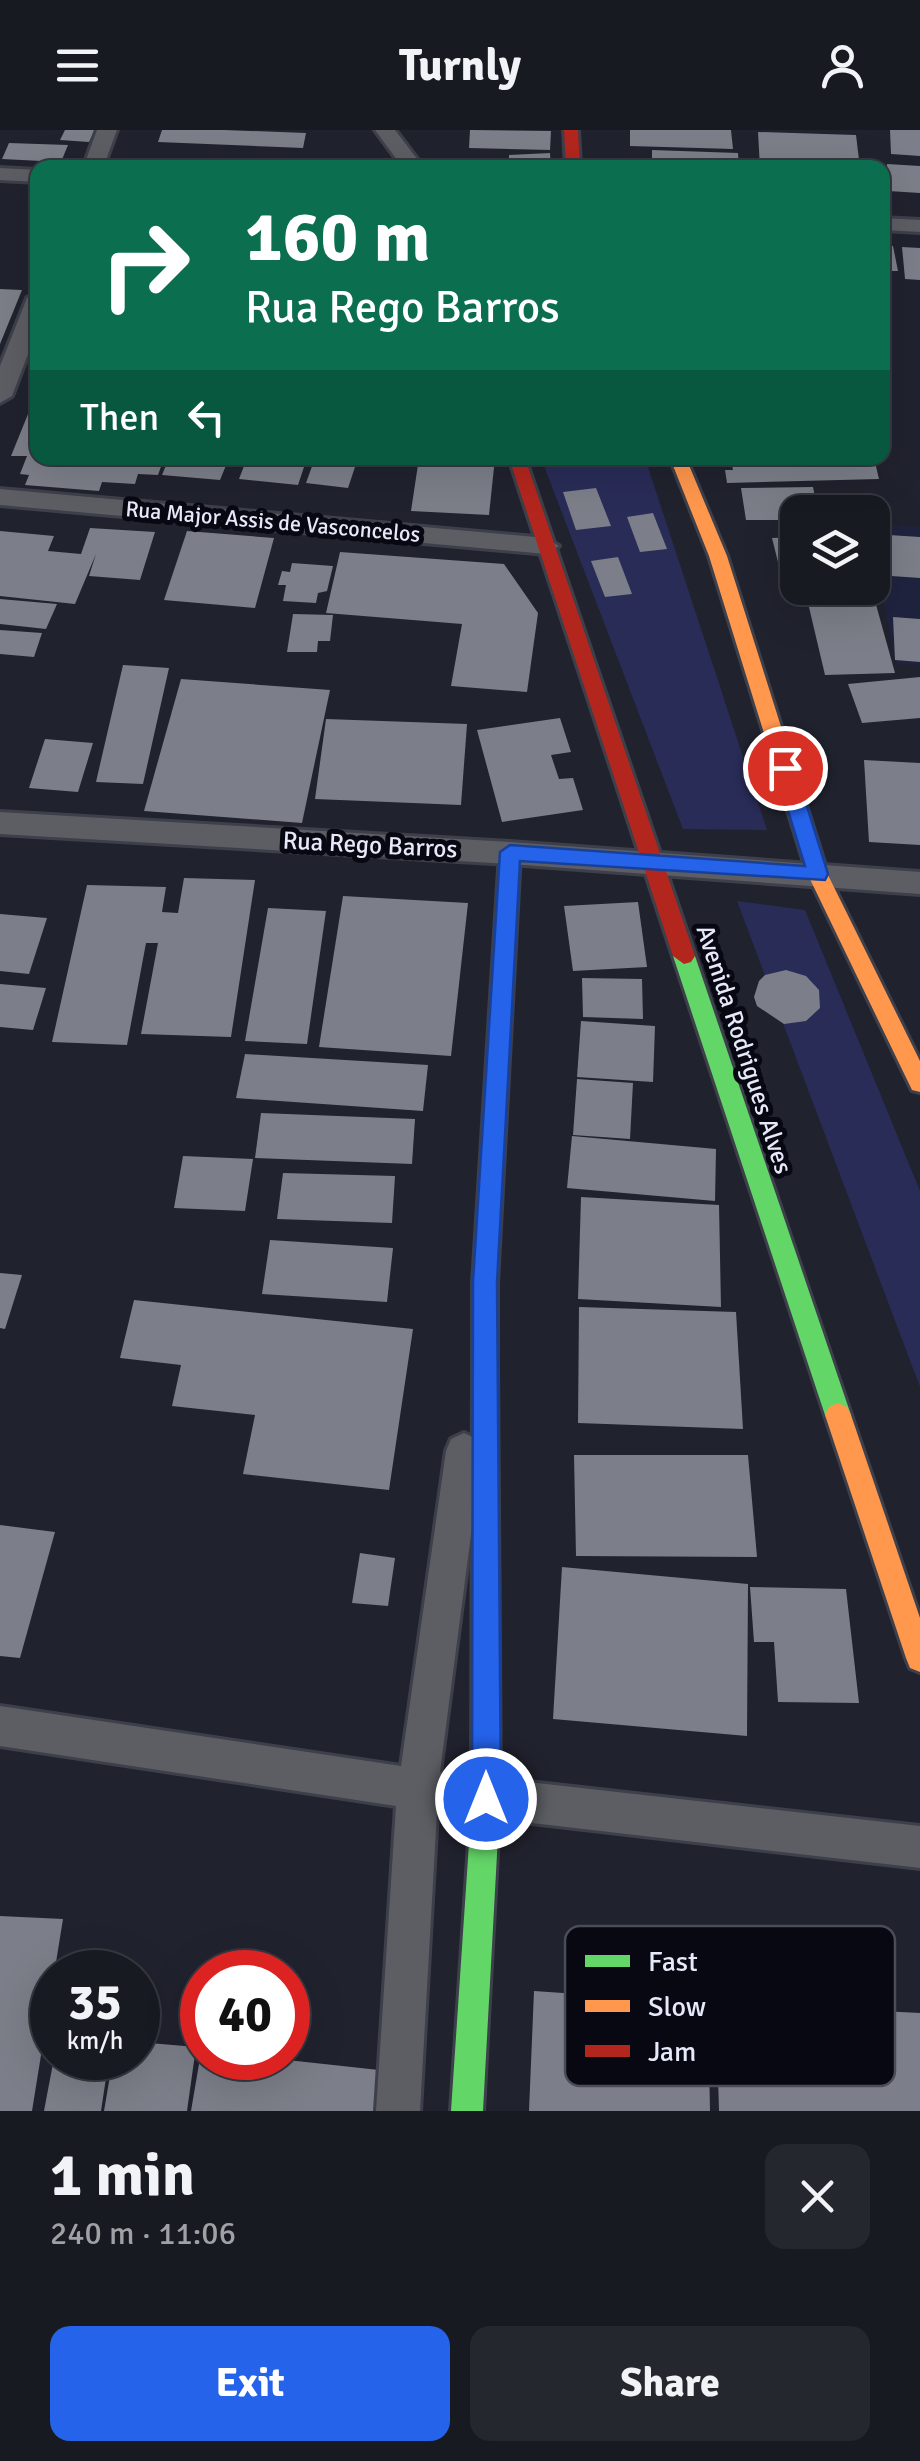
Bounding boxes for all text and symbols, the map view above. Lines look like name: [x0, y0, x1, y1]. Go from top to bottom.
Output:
icon: menu: [50, 38, 105, 93]
text: Turnly: [399, 38, 521, 93]
icon: person: [815, 38, 870, 93]
text: 160 m: [245, 194, 430, 280]
icon: right: [80, 200, 210, 330]
text: Rua Rego Barros: [245, 280, 560, 335]
icon: left: [179, 390, 234, 445]
text: Then: [80, 394, 159, 441]
street label: Rua Major Assis de Vasconcelos: [124, 495, 421, 548]
map controls: [780, 495, 890, 605]
button: layers: [780, 495, 890, 605]
pin: [743, 726, 828, 811]
icon: arrive: [758, 741, 813, 796]
street label: Rua Rego Barros: [282, 824, 458, 865]
street label: Avenida Rodrigues Alves: [690, 921, 799, 1178]
position arrow: [434, 1747, 538, 1851]
legend: [565, 1926, 895, 2086]
text: Fast: [648, 1945, 698, 1979]
speed limit sign: 40: [180, 1950, 310, 2080]
text: 35: [68, 1972, 122, 2034]
text: Slow: [648, 1990, 706, 2024]
text: km/h: [67, 2025, 123, 2056]
text: Jam: [648, 2035, 696, 2069]
text: 1 min: [50, 2139, 195, 2213]
button: close: [765, 2144, 870, 2249]
text: 240 m · 11:06: [50, 2214, 236, 2253]
button: Exit: [50, 2326, 450, 2441]
button: Share: [470, 2326, 870, 2441]

